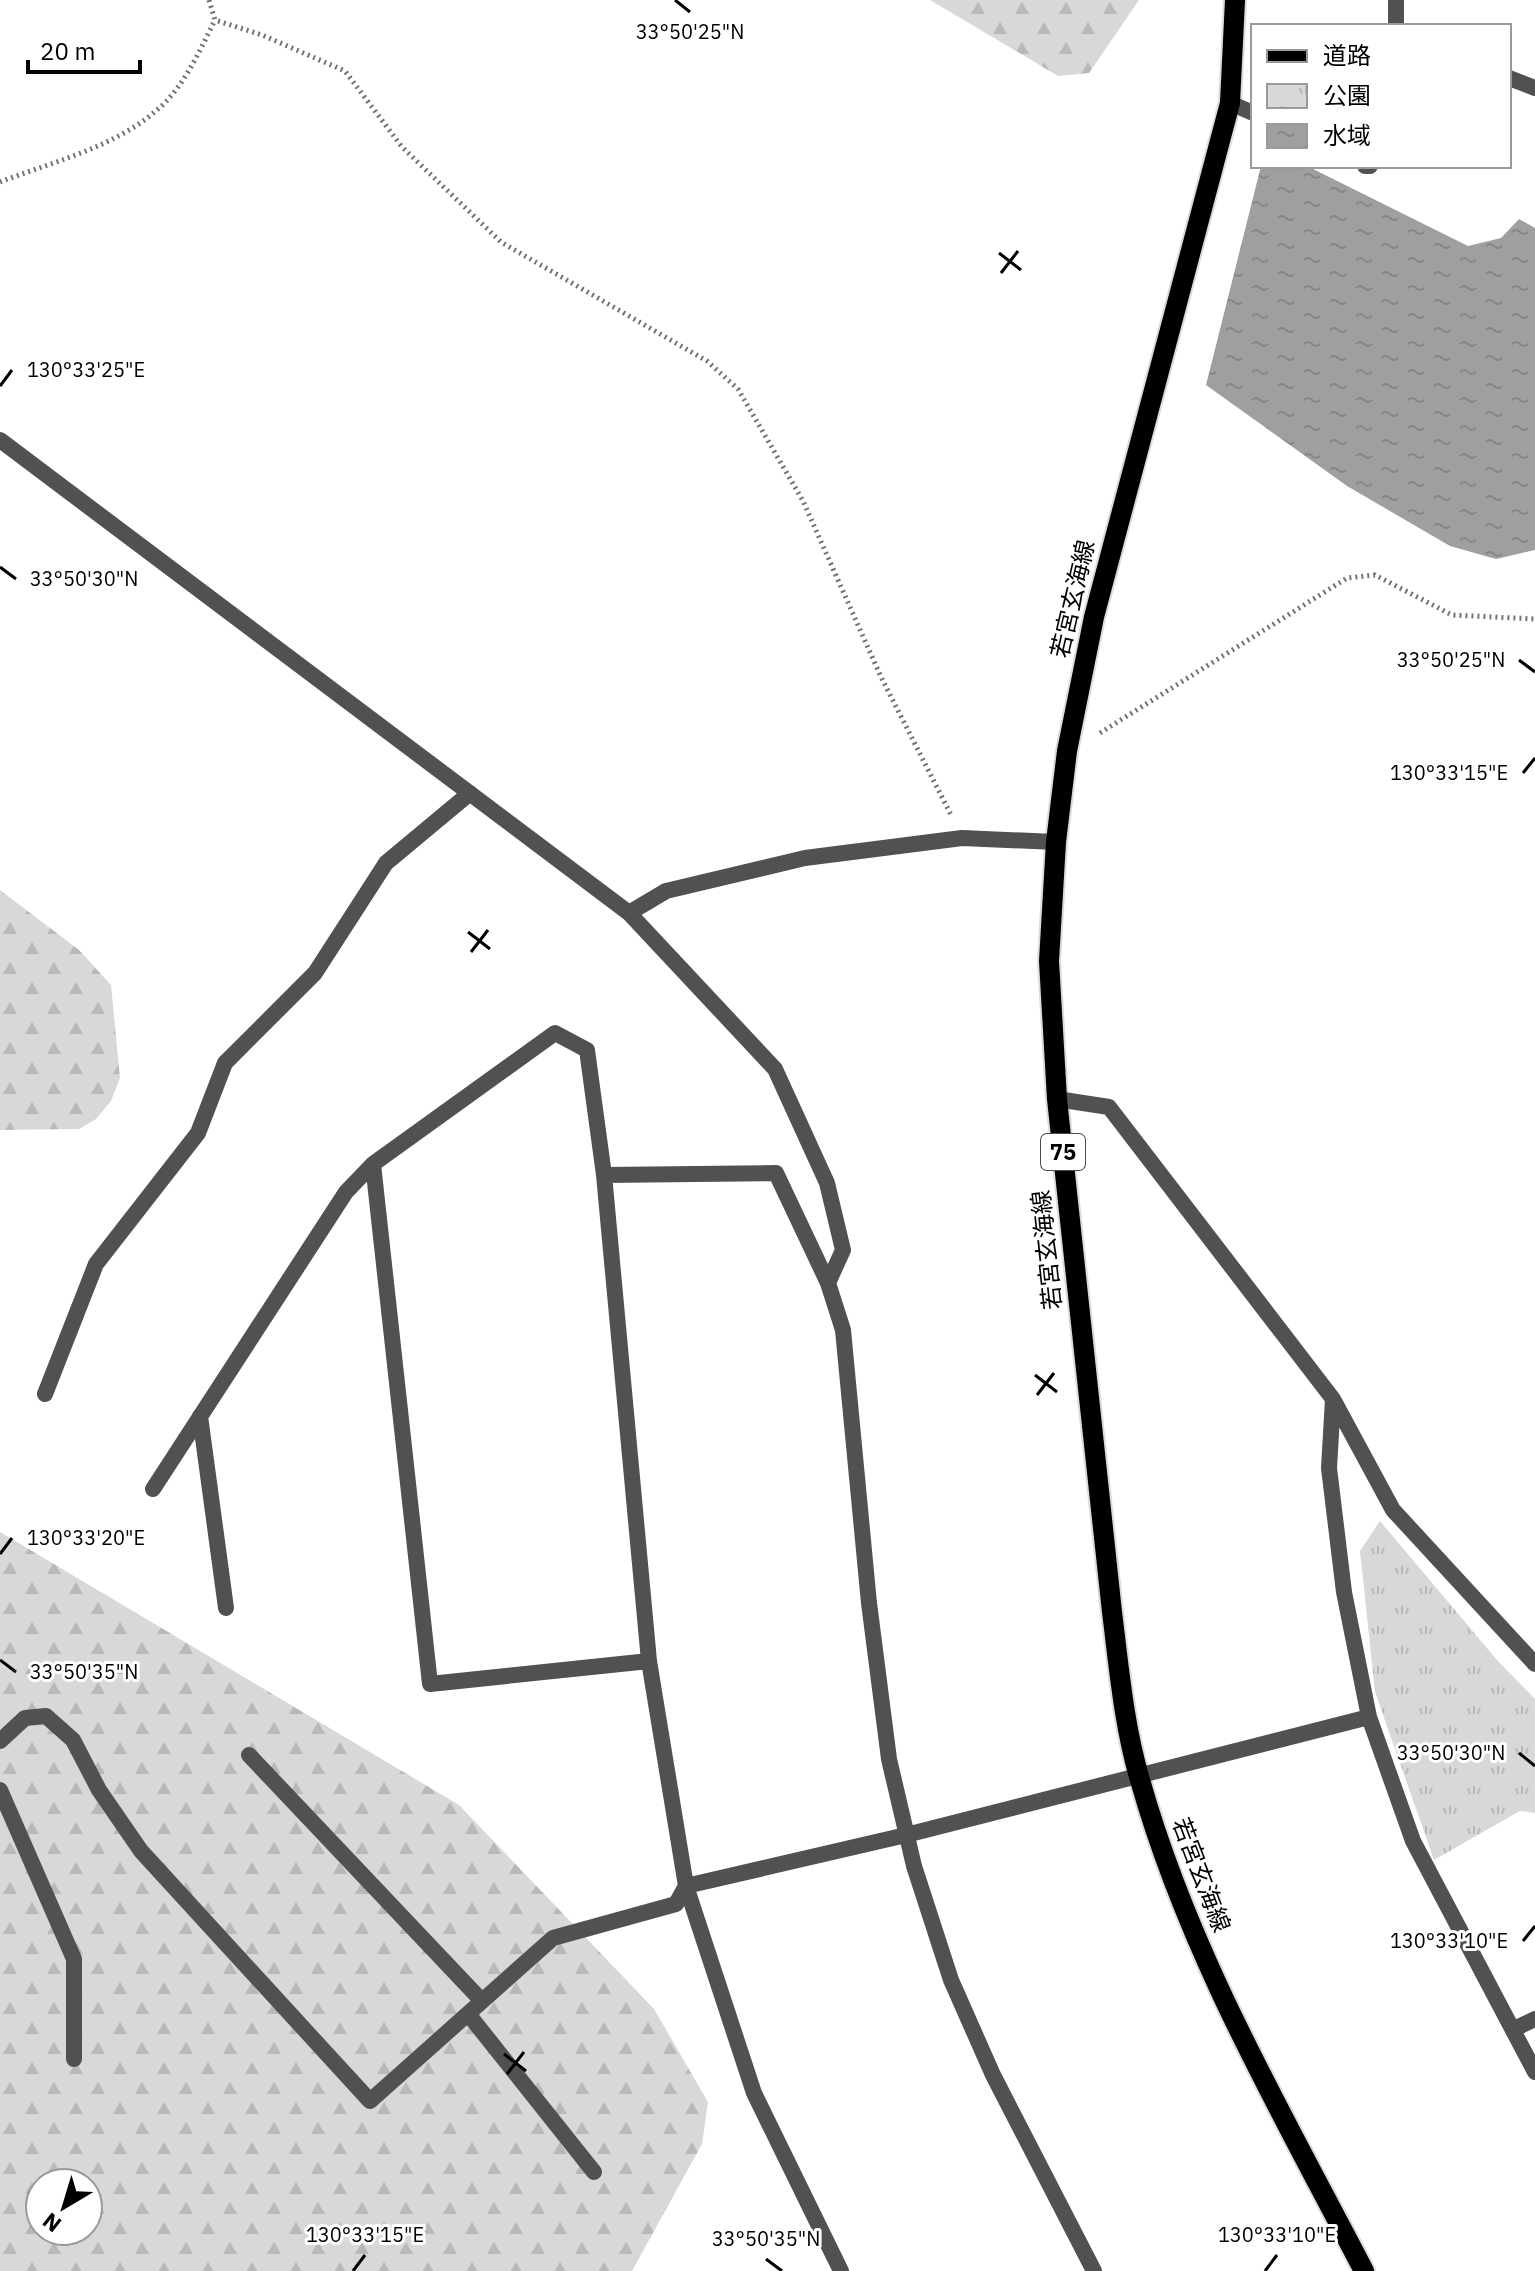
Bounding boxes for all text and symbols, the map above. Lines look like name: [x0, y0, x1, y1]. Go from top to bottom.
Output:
text: 33°50'25"N: [636, 18, 744, 45]
scale bar: [28, 24, 140, 74]
legend: [1251, 24, 1511, 168]
text: 20 m: [40, 35, 95, 67]
text: 道路: [1323, 39, 1371, 71]
text: 公園: [1323, 79, 1371, 111]
text: 水域: [1323, 119, 1371, 151]
text: 130°33'25"E: [27, 356, 145, 383]
street label: 若宮玄海線: [1043, 537, 1101, 661]
text: 33°50'30"N: [30, 565, 138, 592]
text: 33°50'25"N: [1397, 646, 1505, 673]
text: 130°33'15"E: [1390, 759, 1508, 786]
road number: 75: [1041, 1134, 1085, 1170]
street label: 若宮玄海線: [1024, 1189, 1068, 1311]
text: 130°33'20"E: [27, 1524, 145, 1551]
text: 33°50'35"N: [30, 1658, 138, 1685]
text: 33°50'30"N: [1397, 1739, 1505, 1766]
street label: 若宮玄海線: [1165, 1813, 1238, 1936]
text: 130°33'10"E: [1390, 1927, 1508, 1954]
north arrow: [24, 2167, 104, 2247]
text: N: [36, 2207, 67, 2239]
text: 130°33'15"E: [306, 2221, 424, 2248]
text: 130°33'10"E: [1218, 2221, 1336, 2248]
text: 33°50'35"N: [712, 2225, 820, 2252]

